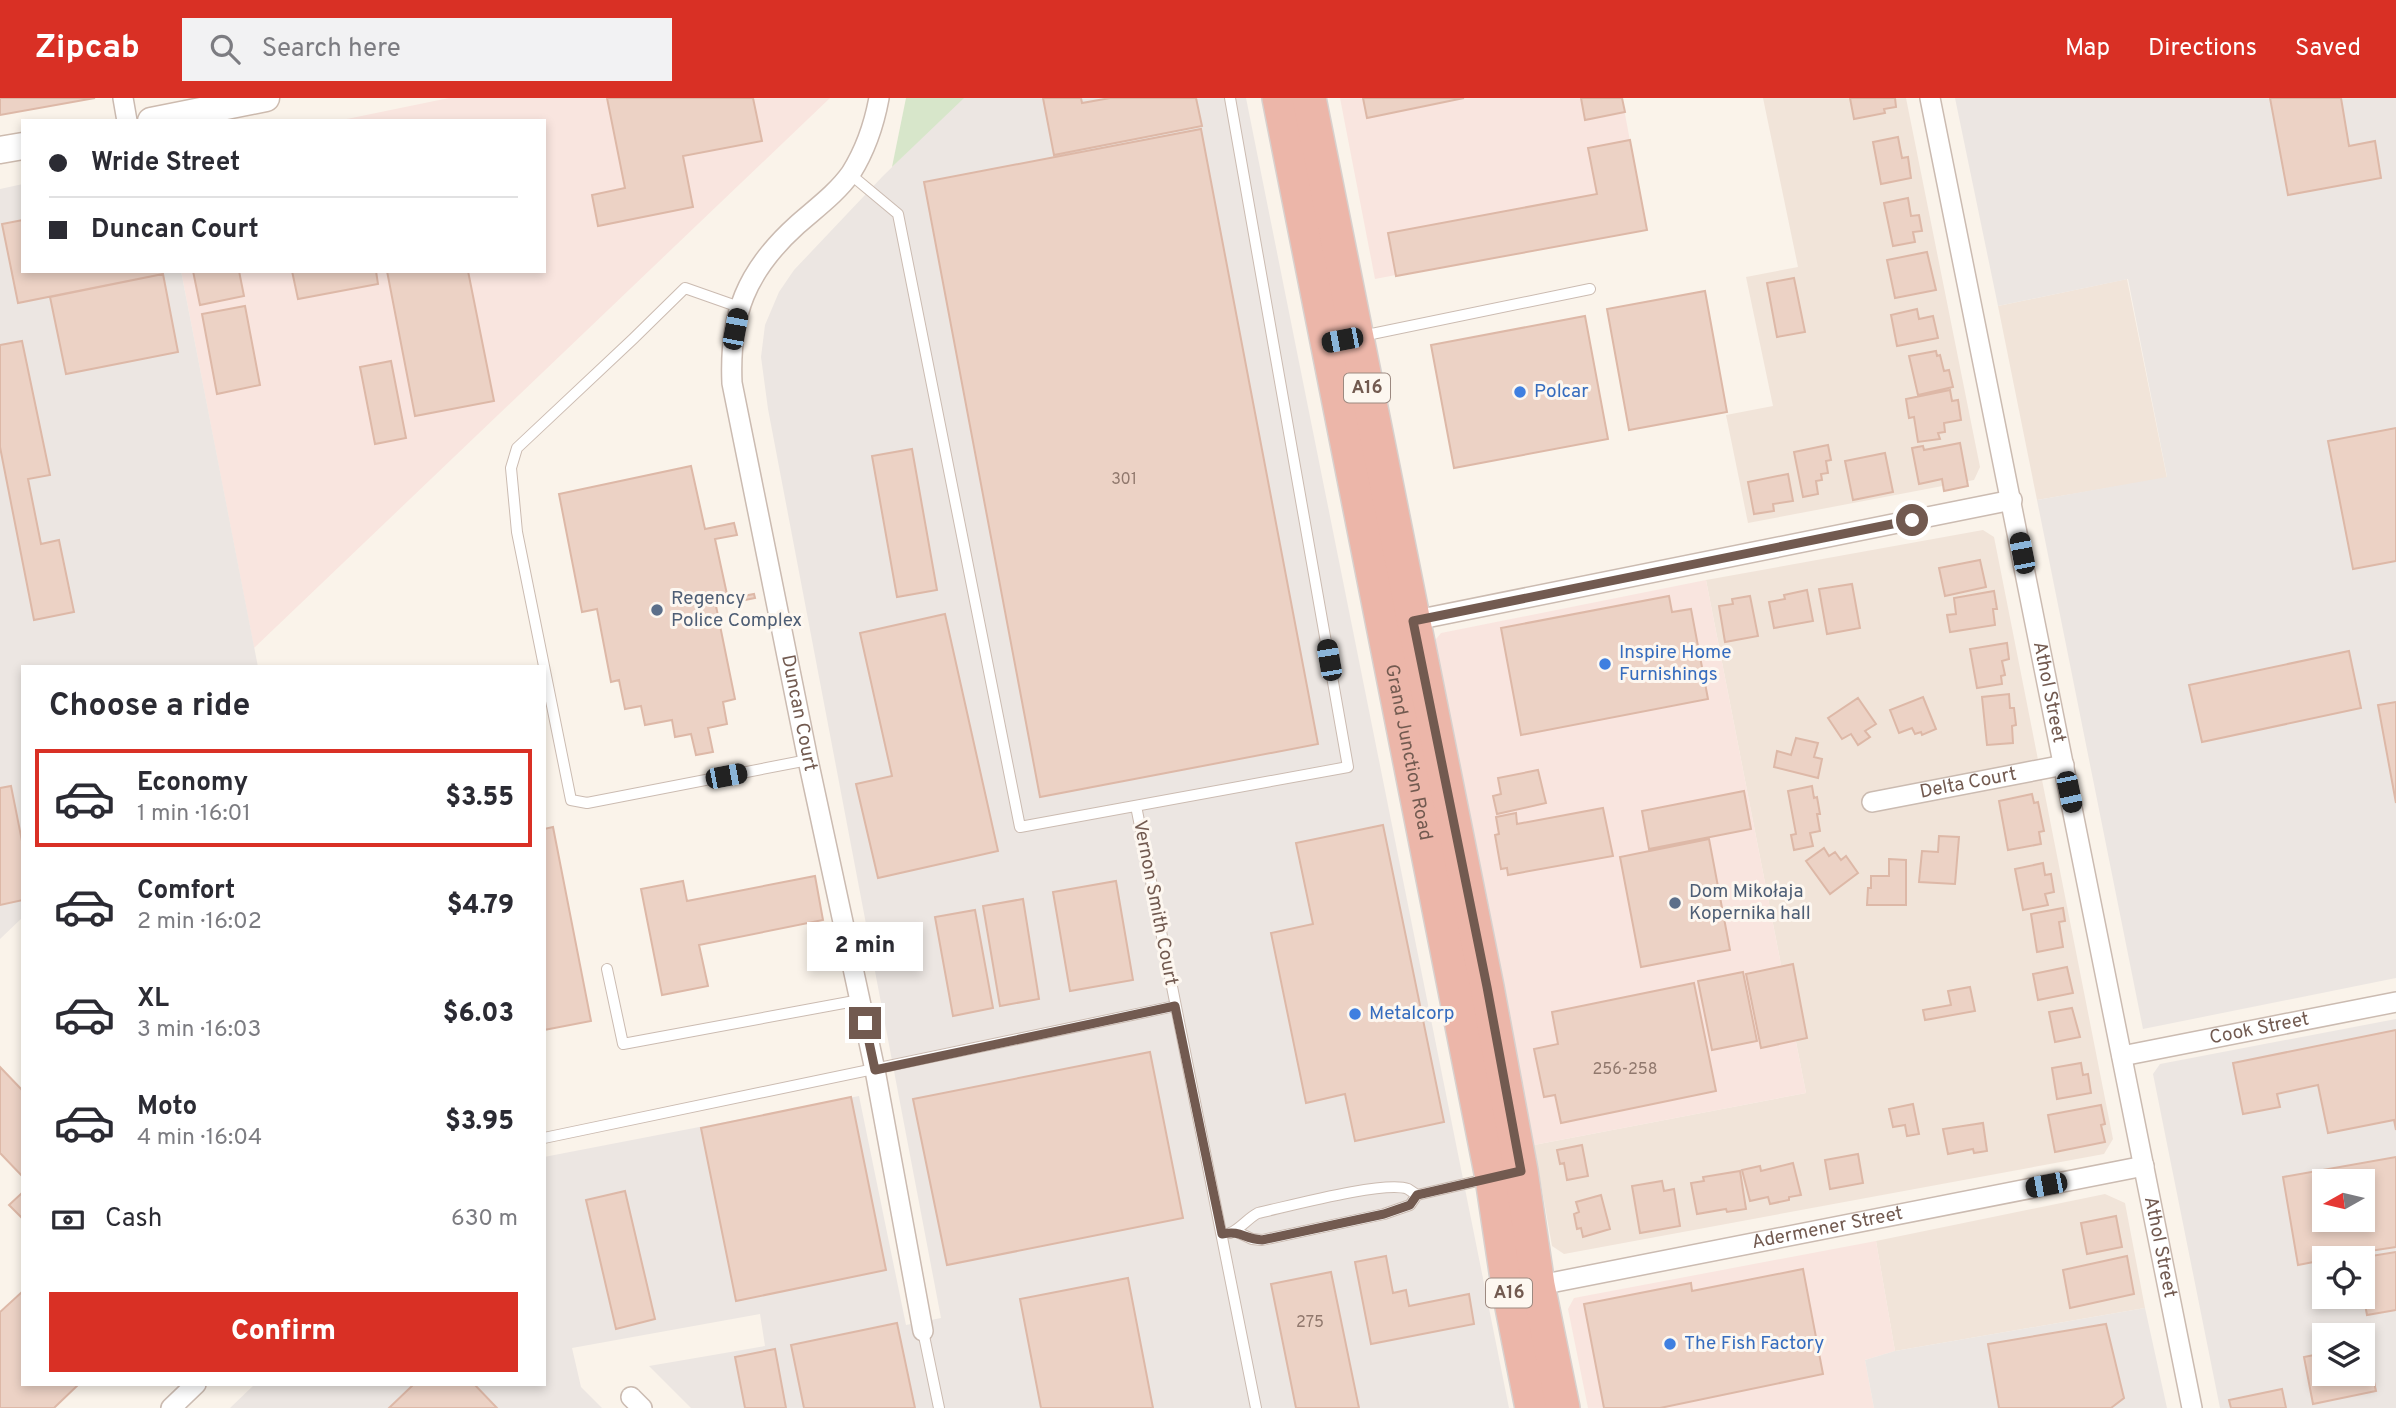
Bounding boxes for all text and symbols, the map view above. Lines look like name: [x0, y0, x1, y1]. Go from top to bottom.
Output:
search box: [182, 18, 672, 81]
text: Zipcab: [35, 28, 140, 70]
icon: search: [206, 30, 244, 68]
text: Search here: [262, 33, 401, 66]
text: Map: [2065, 34, 2110, 64]
text: Directions: [2148, 34, 2257, 64]
text: Saved: [2295, 34, 2361, 64]
text: Wride Street: [91, 147, 240, 180]
text: Duncan Court: [91, 214, 259, 247]
car: [721, 306, 750, 352]
car: [1320, 326, 1365, 354]
road number: A16: [1344, 374, 1390, 402]
place label: Polcar: [1534, 380, 1589, 404]
marker: Polcar: [1512, 384, 1528, 400]
house number: 301: [1111, 470, 1137, 490]
route start: [1896, 504, 1928, 536]
car: [2008, 530, 2037, 576]
place label: Regency Police Complex: [671, 587, 802, 633]
marker: Regency Police Complex: [649, 602, 665, 618]
car: [1316, 637, 1343, 683]
street label: Athol Street: [2027, 639, 2071, 745]
place label: Inspire Home Furnishings: [1619, 641, 1732, 687]
street label: Duncan Court: [775, 653, 822, 773]
marker: Inspire Home Furnishings: [1597, 656, 1613, 672]
street label: Grand Junction Road: [1379, 662, 1437, 843]
text: Choose a ride: [49, 687, 250, 727]
car: [704, 762, 749, 790]
street label: Delta Court: [1918, 762, 2019, 805]
icon: car: [53, 767, 116, 830]
text: Economy: [137, 767, 248, 800]
car: [2055, 769, 2084, 815]
text: $3.55: [445, 782, 514, 815]
text: 1 min · 16:01: [137, 800, 251, 829]
street label: Vernon Smith Court: [1127, 818, 1183, 988]
icon: car: [53, 875, 116, 938]
text: Comfort: [137, 875, 235, 908]
place label: Dom Mikołaja Kopernika hall: [1689, 880, 1811, 926]
text: $4.79: [447, 890, 514, 923]
marker: Dom Mikołaja Kopernika hall: [1667, 895, 1683, 911]
text: 2 min · 16:02: [137, 908, 262, 937]
callout: 2 min: [807, 922, 923, 970]
text: 2 min: [835, 932, 895, 961]
icon: car: [53, 983, 116, 1046]
text: XL: [137, 983, 169, 1016]
text: $6.03: [443, 998, 514, 1031]
place label: Metalcorp: [1369, 1002, 1455, 1026]
marker: Metalcorp: [1347, 1006, 1363, 1022]
route end: [849, 1007, 881, 1039]
street label: Cook Street: [2208, 1007, 2311, 1050]
text: 3 min · 16:03: [137, 1016, 261, 1045]
house number: 256-258: [1592, 1060, 1658, 1080]
icon: car: [53, 1091, 116, 1154]
text: Moto: [137, 1091, 197, 1124]
text: $3.95: [445, 1106, 514, 1139]
text: 4 min · 16:04: [137, 1124, 262, 1153]
north arrow: [2312, 1169, 2375, 1232]
map controls: [2312, 1169, 2375, 1386]
car: [2024, 1171, 2069, 1199]
street label: Athol Street: [2138, 1194, 2182, 1300]
icon: cash: [49, 1201, 87, 1239]
street label: Adermener Street: [1750, 1202, 1905, 1255]
text: Cash: [105, 1203, 162, 1236]
text: 630 m: [451, 1205, 518, 1234]
button: locate: [2312, 1246, 2375, 1309]
road number: A16: [1486, 1278, 1532, 1308]
button: Confirm: [49, 1292, 518, 1372]
house number: 275: [1296, 1313, 1324, 1333]
button: layers: [2312, 1323, 2375, 1386]
place label: The Fish Factory: [1684, 1332, 1824, 1356]
marker: The Fish Factory: [1662, 1336, 1678, 1352]

